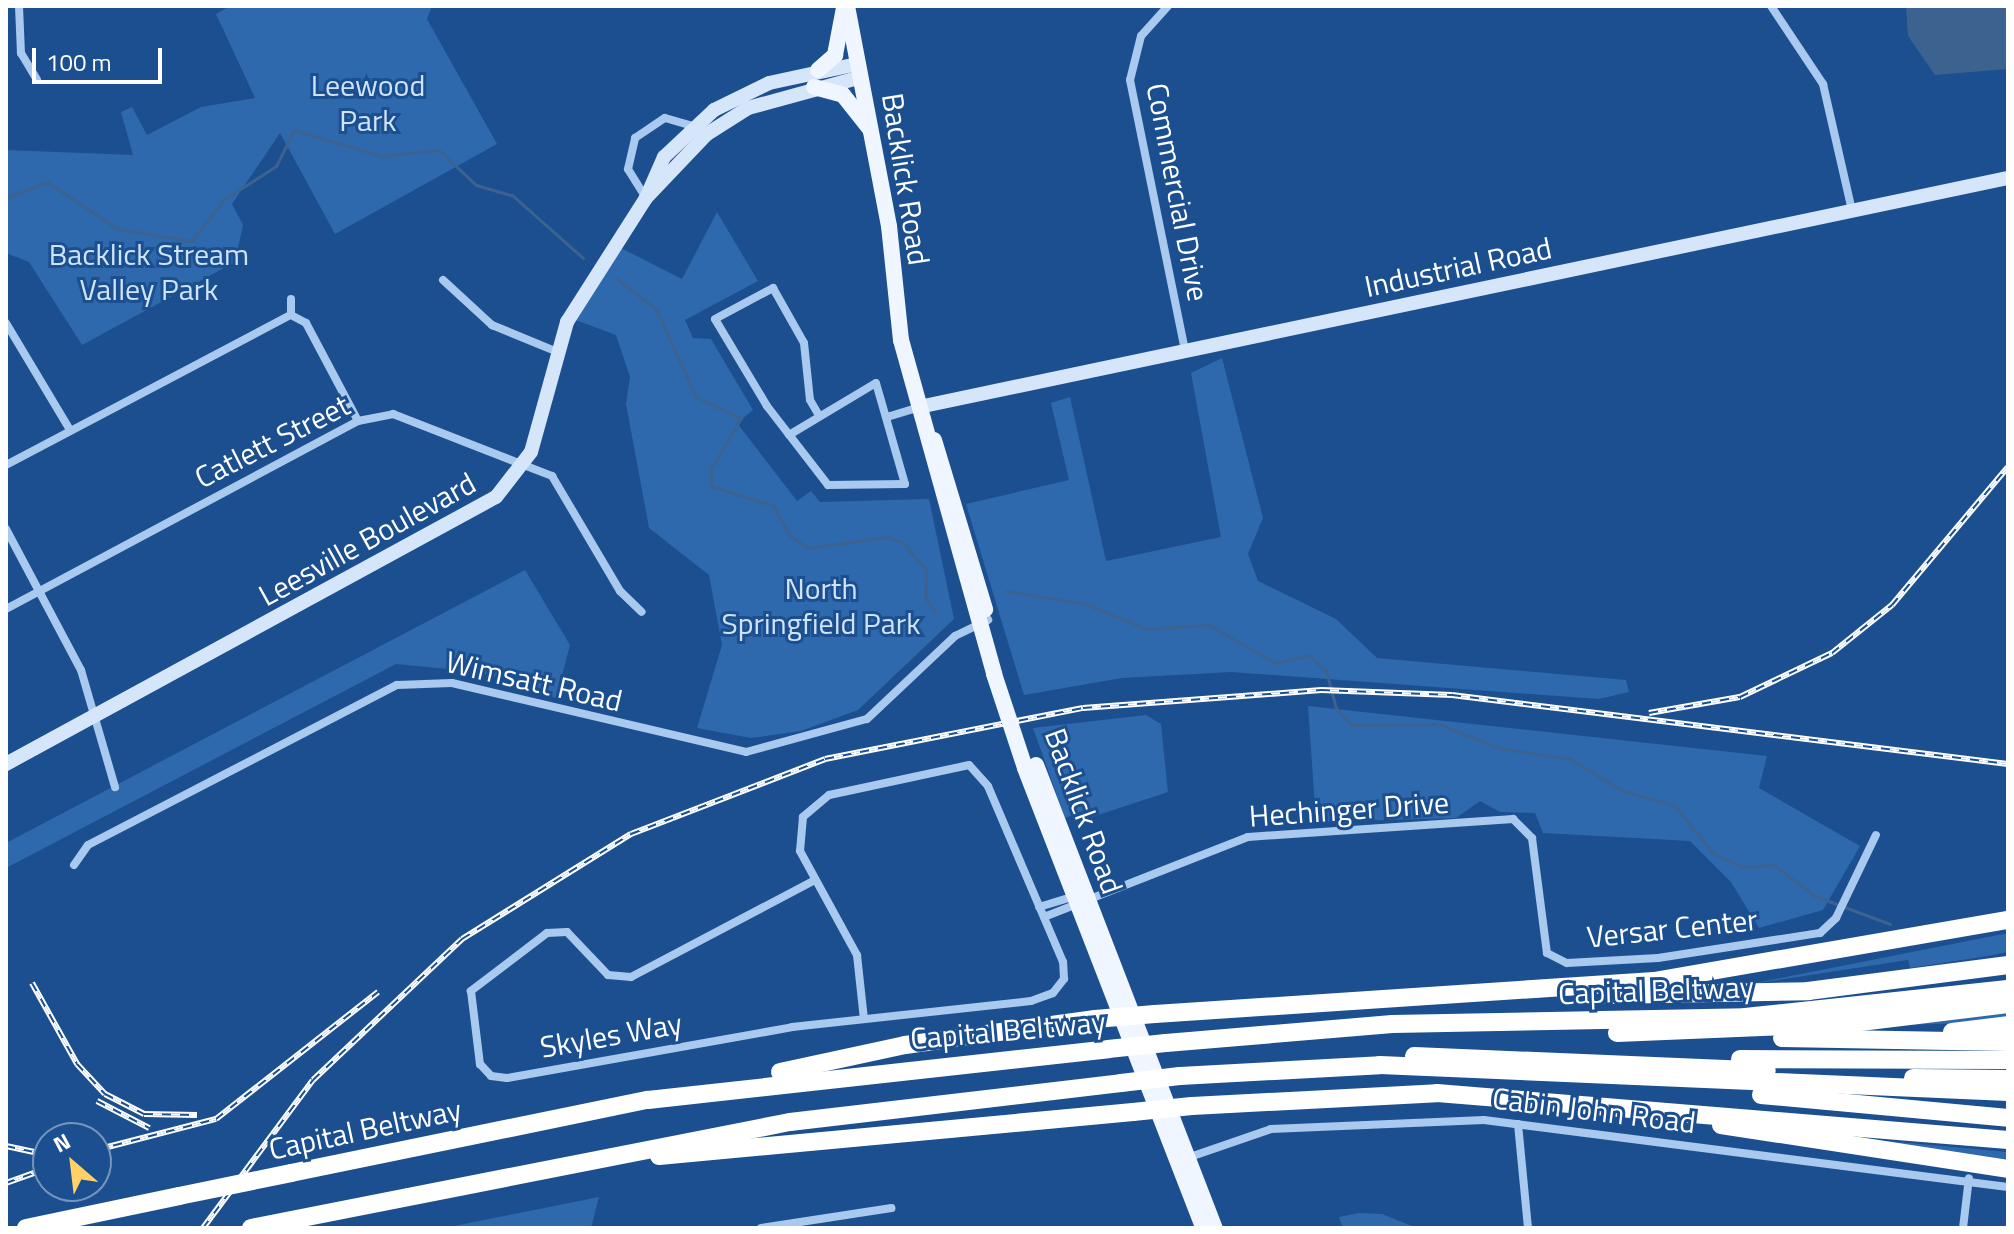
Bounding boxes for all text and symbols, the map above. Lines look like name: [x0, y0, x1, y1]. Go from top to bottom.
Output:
scale bar: [36, 32, 166, 82]
text: 100 m: [46, 44, 112, 80]
park label: Leewood Park: [311, 67, 425, 138]
street label: Commercial Drive: [1139, 80, 1217, 304]
street label: Backlick Road: [875, 91, 937, 267]
street label: Industrial Road: [1361, 230, 1555, 304]
park label: Backlick Stream Valley Park: [49, 236, 249, 306]
street label: Catlett Street: [189, 387, 355, 495]
street label: Leesville Boulevard: [252, 465, 482, 613]
park label: North Springfield Park: [721, 570, 921, 640]
street label: Wimsatt Road: [442, 643, 626, 719]
street label: Backlick Road: [1037, 723, 1131, 899]
street label: Hechinger Drive: [1248, 784, 1450, 834]
street label: Versar Center: [1585, 901, 1759, 955]
street label: Capital Beltway: [1557, 969, 1755, 1011]
street label: Capital Beltway: [909, 1004, 1107, 1056]
street label: Skyles Way: [537, 1005, 685, 1065]
street label: Cabin John Road: [1490, 1080, 1698, 1140]
street label: Capital Beltway: [265, 1091, 465, 1167]
north arrow: [32, 1122, 112, 1202]
text: N: [47, 1124, 76, 1161]

